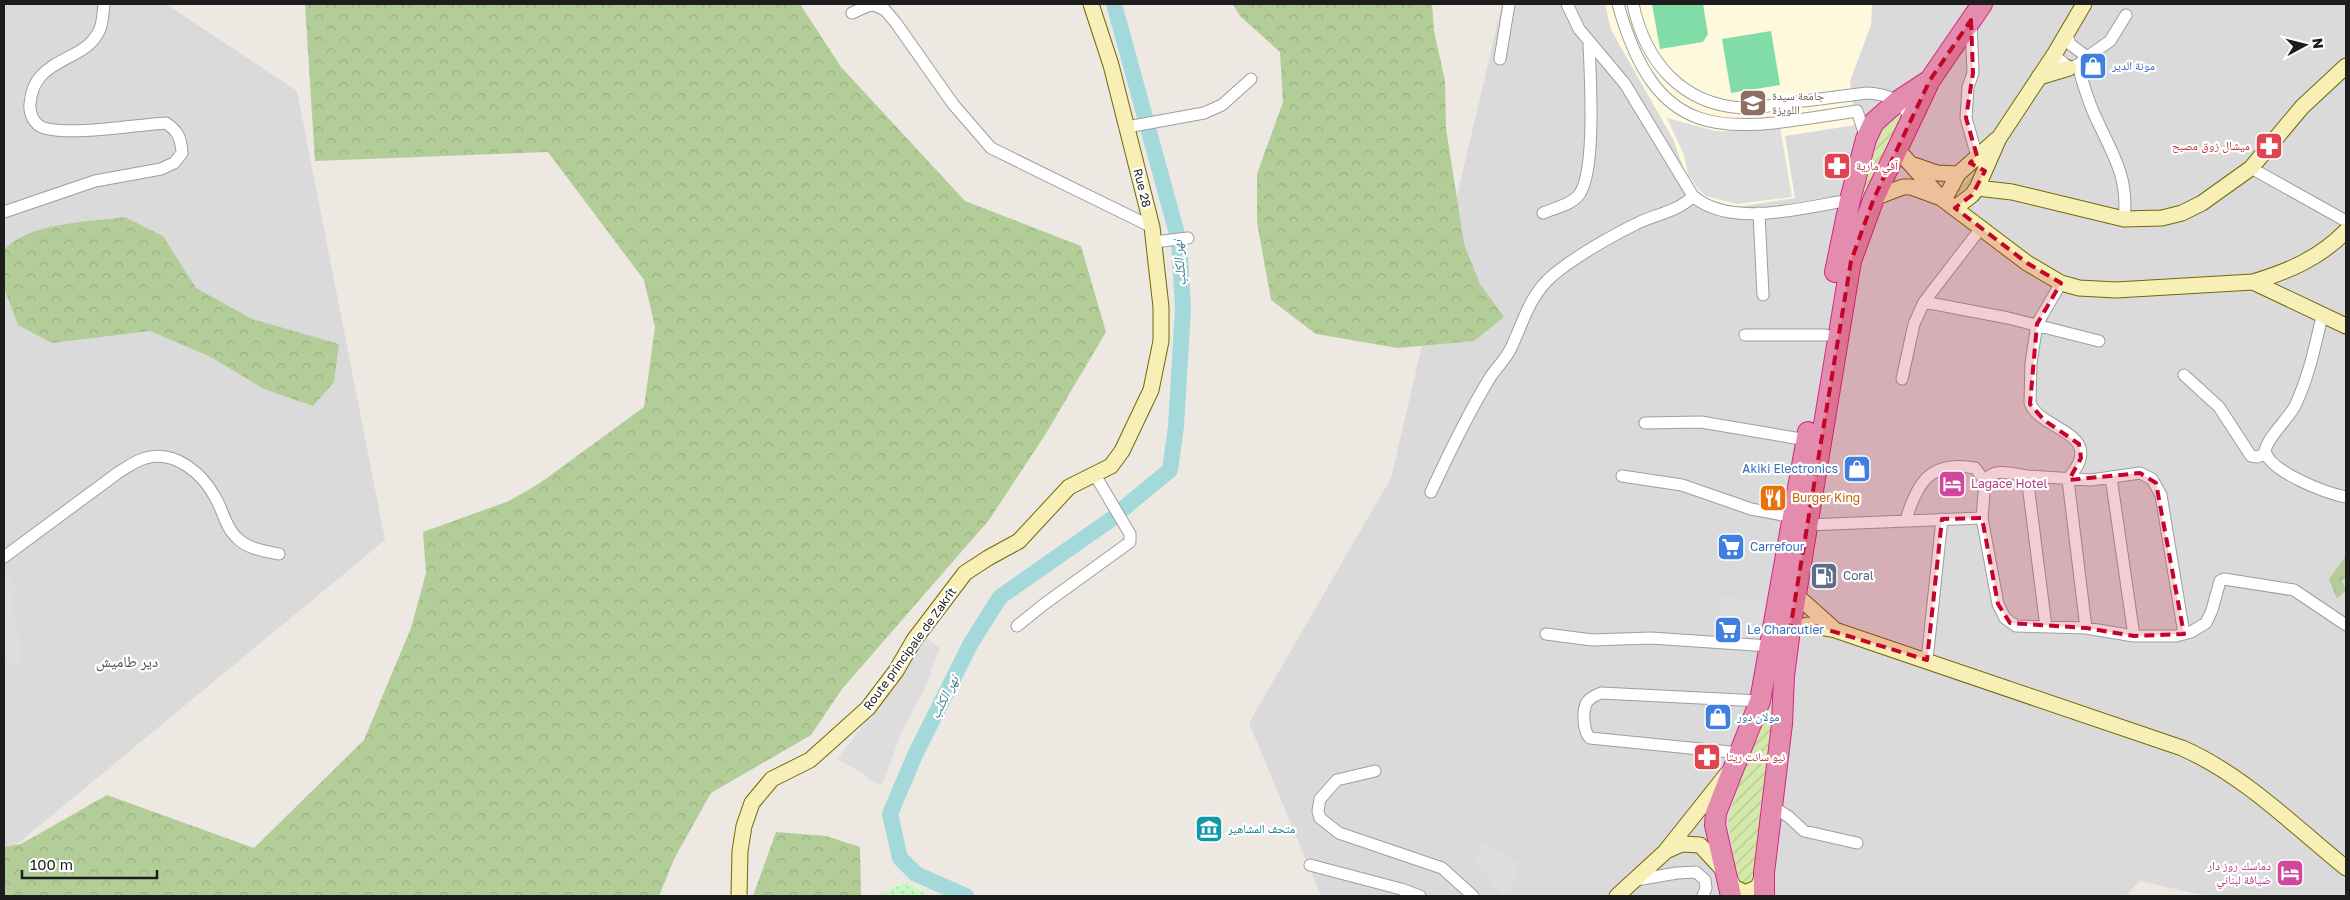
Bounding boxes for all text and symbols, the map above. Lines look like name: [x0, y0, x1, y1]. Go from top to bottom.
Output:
north arrow: [2280, 20, 2330, 70]
text: N: [2309, 37, 2327, 50]
shop icon: مونة الدير: [2078, 51, 2108, 81]
place label: مونة الدير: [2111, 58, 2155, 73]
school or university icon: جامعة سيدة اللويزة: [1738, 88, 1768, 118]
place label: جامعة سيدة اللويزة: [1772, 88, 1825, 117]
pharmacy icon: ميشال زوق مصبح: [2254, 131, 2284, 161]
place label: ميشال زوق مصبح: [2172, 138, 2250, 153]
pharmacy icon: آفي مارية: [1822, 151, 1852, 181]
place label: آفي مارية: [1856, 158, 1899, 176]
street label: Rue 28: [1130, 167, 1155, 209]
water label: نهر الكلب: [1168, 237, 1189, 287]
shop icon: Akiki Electronics: [1842, 454, 1872, 484]
place label: Akiki Electronics: [1742, 461, 1838, 476]
hotel icon: Lagace Hotel: [1937, 469, 1967, 499]
place label: Lagace Hotel: [1971, 476, 2047, 491]
restaurant icon: Burger King: [1758, 483, 1788, 513]
place label: Burger King: [1792, 490, 1860, 505]
supermarket icon: Carrefour: [1716, 532, 1746, 562]
place label: Carrefour: [1750, 539, 1805, 554]
fuel station icon: Coral: [1809, 561, 1839, 591]
place label: Coral: [1843, 568, 1874, 583]
street label: Route principale de Zakrît: [860, 584, 959, 713]
supermarket icon: Le Charcutier: [1713, 615, 1743, 645]
place label: Le Charcutier: [1747, 622, 1824, 637]
district label: دير طاميش: [96, 652, 158, 672]
water label: نهر الكلب: [926, 671, 963, 721]
shop icon: مولان دور: [1703, 702, 1733, 732]
place label: مولان دور: [1736, 709, 1780, 724]
pharmacy icon: نيو سانت ريتا: [1692, 742, 1722, 772]
place label: نيو سانت ريتا: [1726, 749, 1785, 764]
museum icon: متحف المشاهير: [1194, 814, 1224, 844]
place label: متحف المشاهير: [1227, 821, 1295, 836]
scale bar: [22, 848, 158, 880]
text: 100 m: [30, 855, 73, 873]
place label: دماسك روز دار ضيافة لبناني: [2206, 858, 2271, 890]
hotel icon: دماسك روز دار ضيافة لبناني: [2275, 858, 2305, 888]

